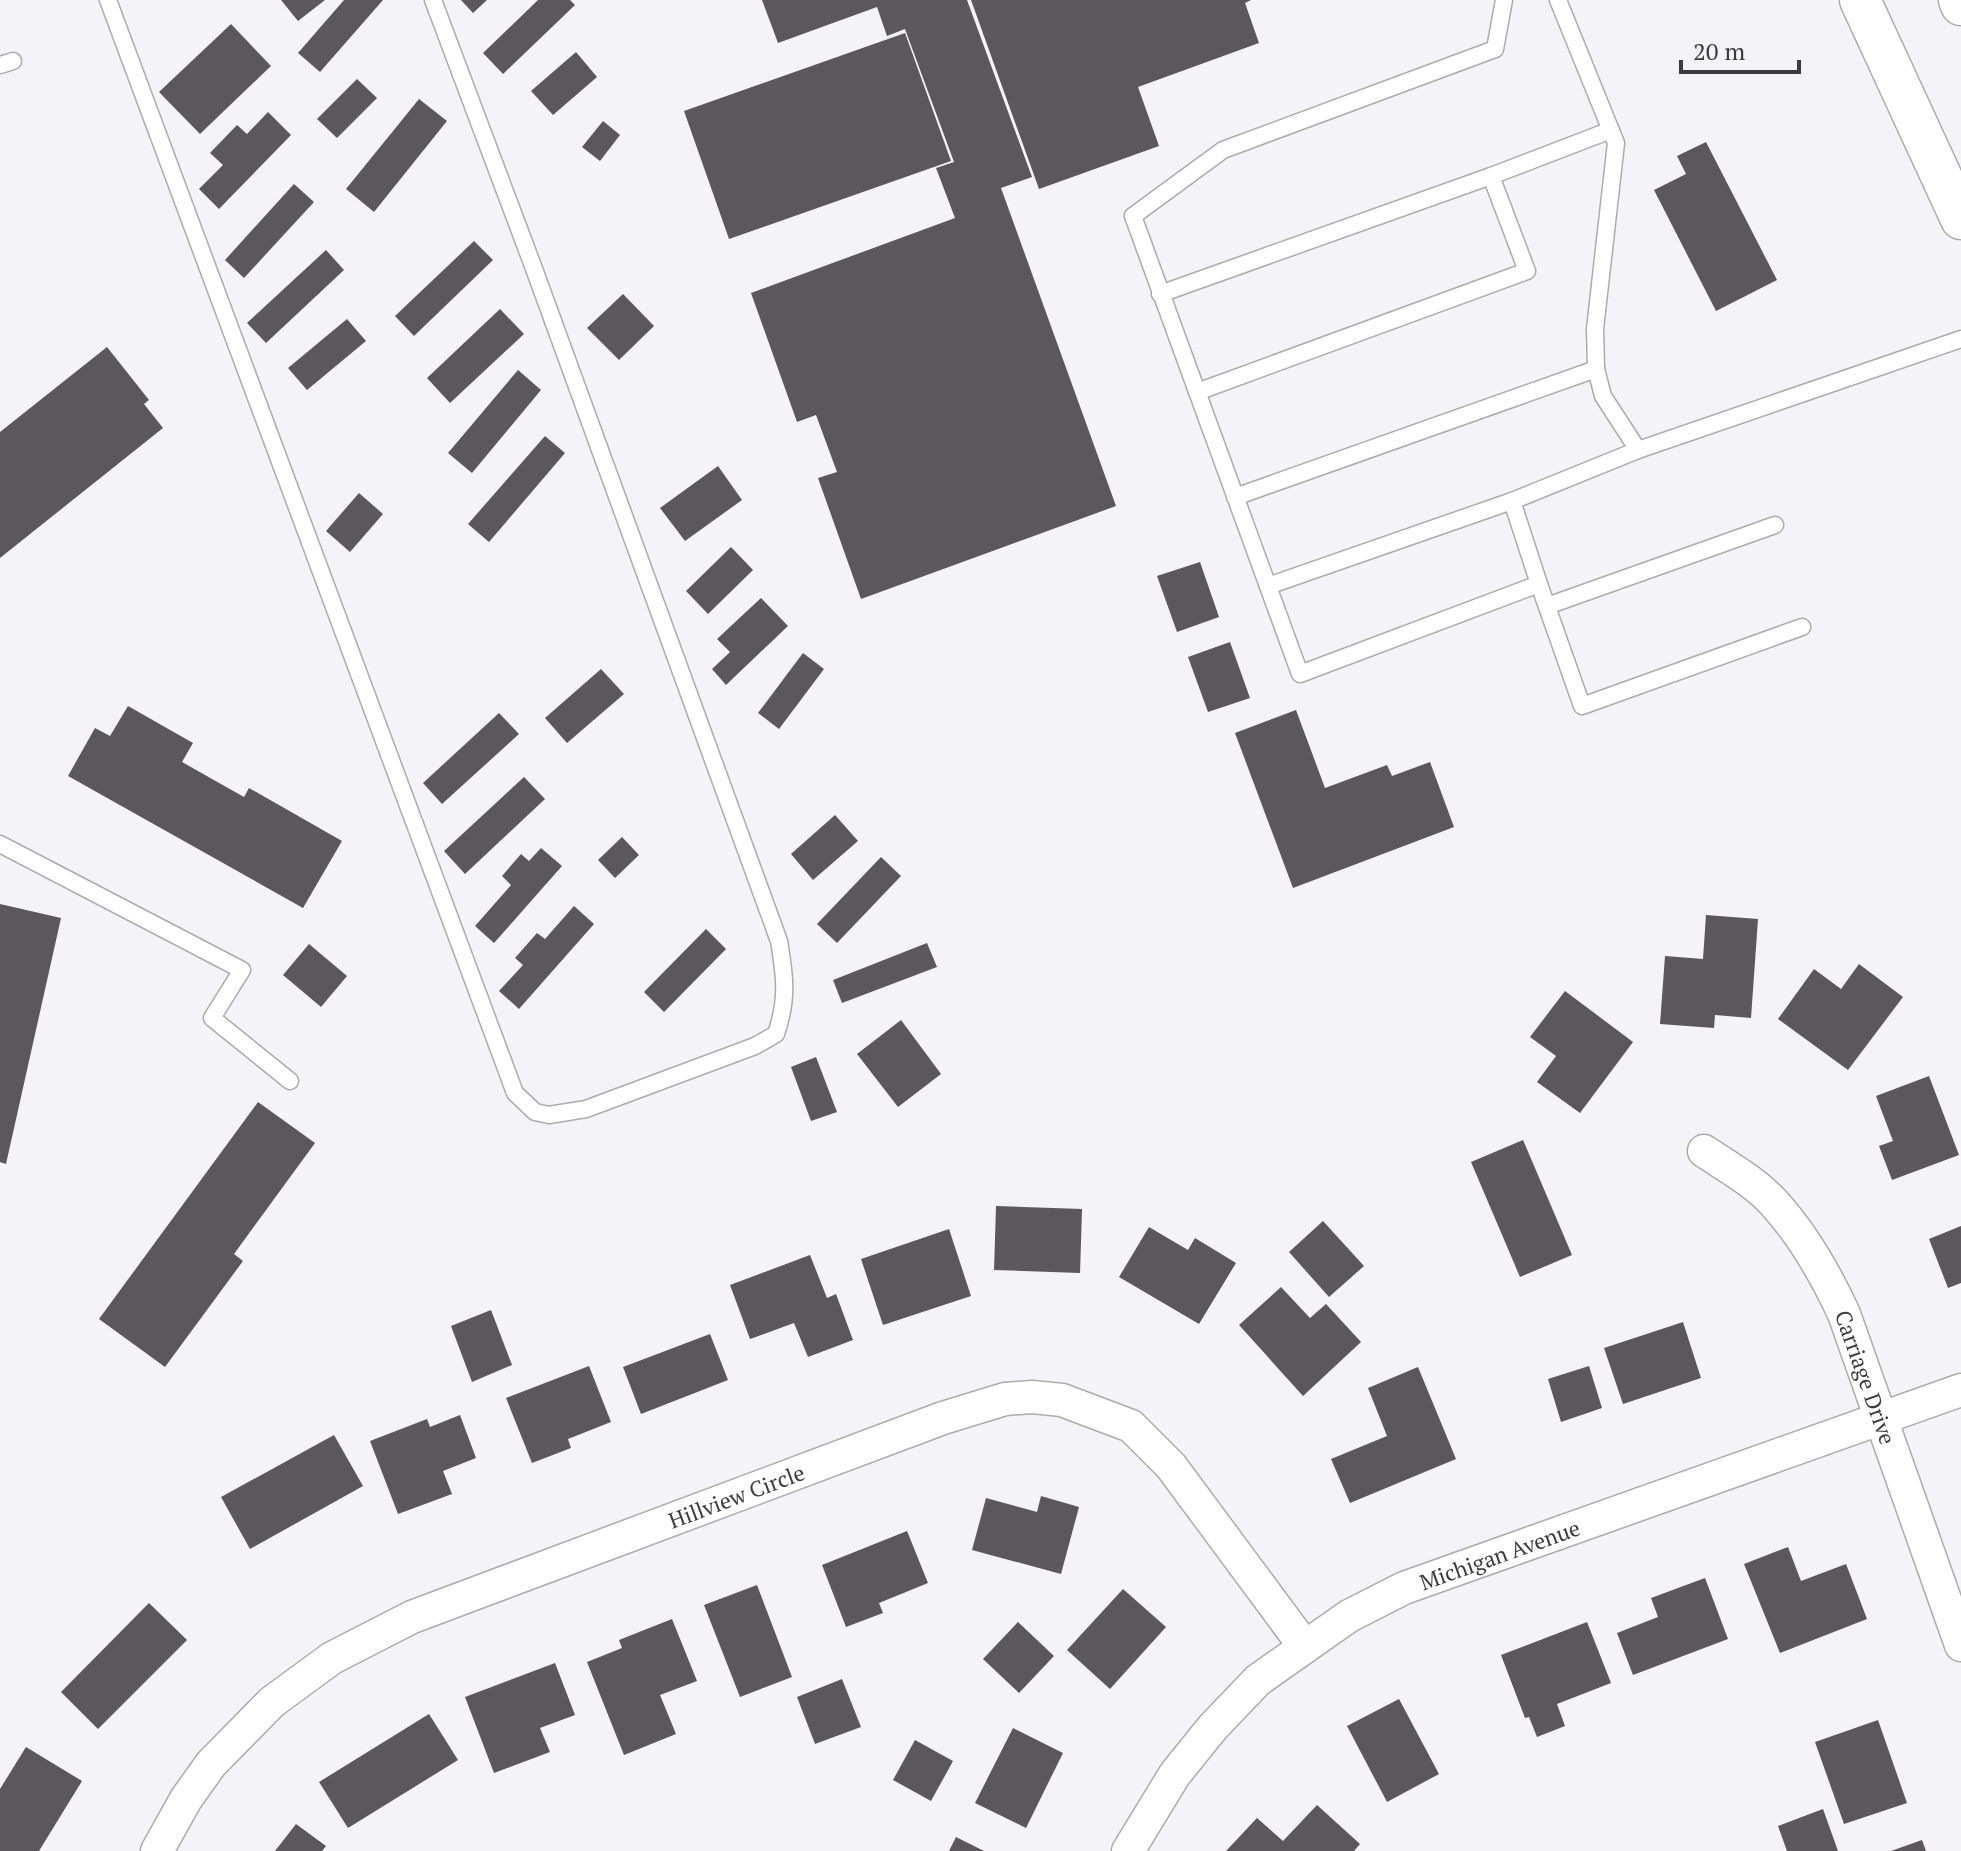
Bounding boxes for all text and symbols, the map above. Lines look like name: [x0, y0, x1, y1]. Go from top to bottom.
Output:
scale bar: [1681, 24, 1799, 74]
text: 20 m: [1693, 35, 1745, 67]
street label: Carriage Drive: [1829, 1306, 1903, 1448]
street label: Hillview Circle: [664, 1457, 808, 1534]
street label: Michigan Avenue: [1415, 1512, 1584, 1596]

